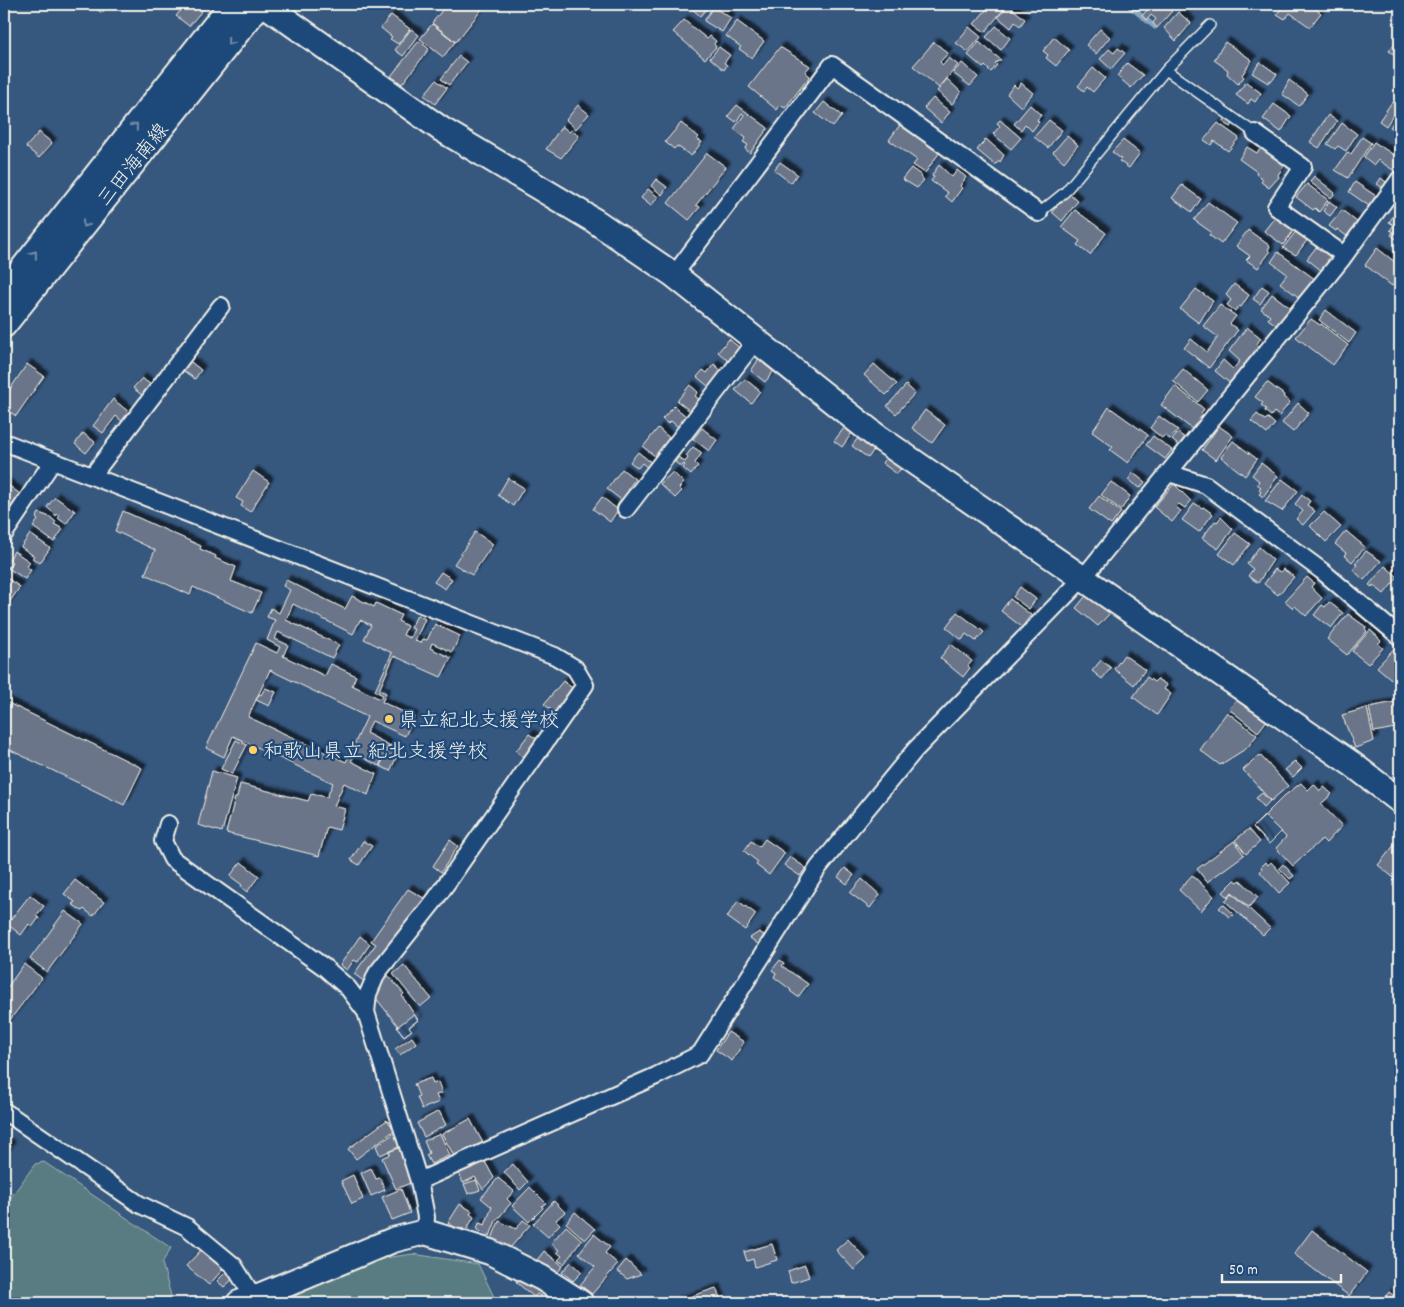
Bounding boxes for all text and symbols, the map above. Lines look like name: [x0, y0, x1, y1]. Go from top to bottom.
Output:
one-way arrow: [227, 36, 235, 45]
street label: 三田海南線: [92, 118, 177, 214]
one-way arrow: [129, 123, 137, 132]
one-way arrow: [81, 218, 90, 227]
one-way arrow: [28, 250, 37, 260]
place label: 県立紀北支援学校: [399, 708, 559, 736]
marker: 県立紀北支援学校: [383, 713, 395, 725]
place label: 和歌山県立 紀北支援学校: [263, 739, 488, 767]
marker: 和歌山県立 紀北支援学校: [247, 744, 259, 756]
scale bar: [1222, 1252, 1340, 1284]
text: 50 m: [1229, 1260, 1258, 1282]

